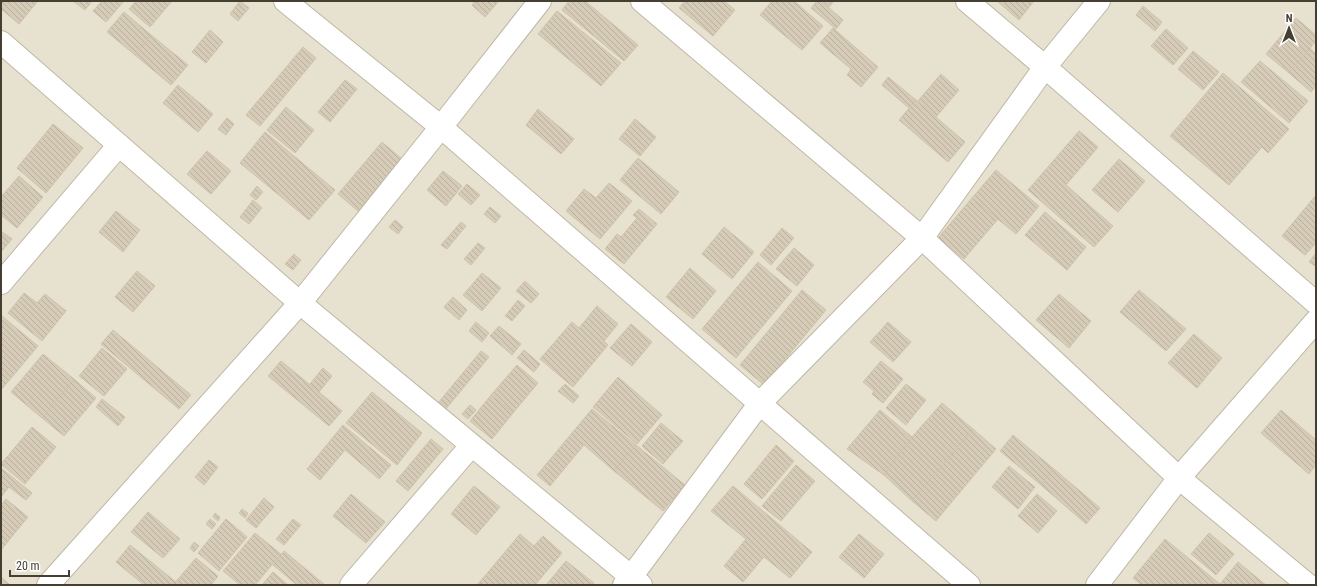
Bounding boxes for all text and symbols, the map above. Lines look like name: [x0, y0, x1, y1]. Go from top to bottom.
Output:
north arrow: [1269, 8, 1309, 48]
text: N: [1286, 12, 1293, 25]
scale bar: [10, 552, 69, 578]
text: 20 m: [16, 559, 40, 573]

